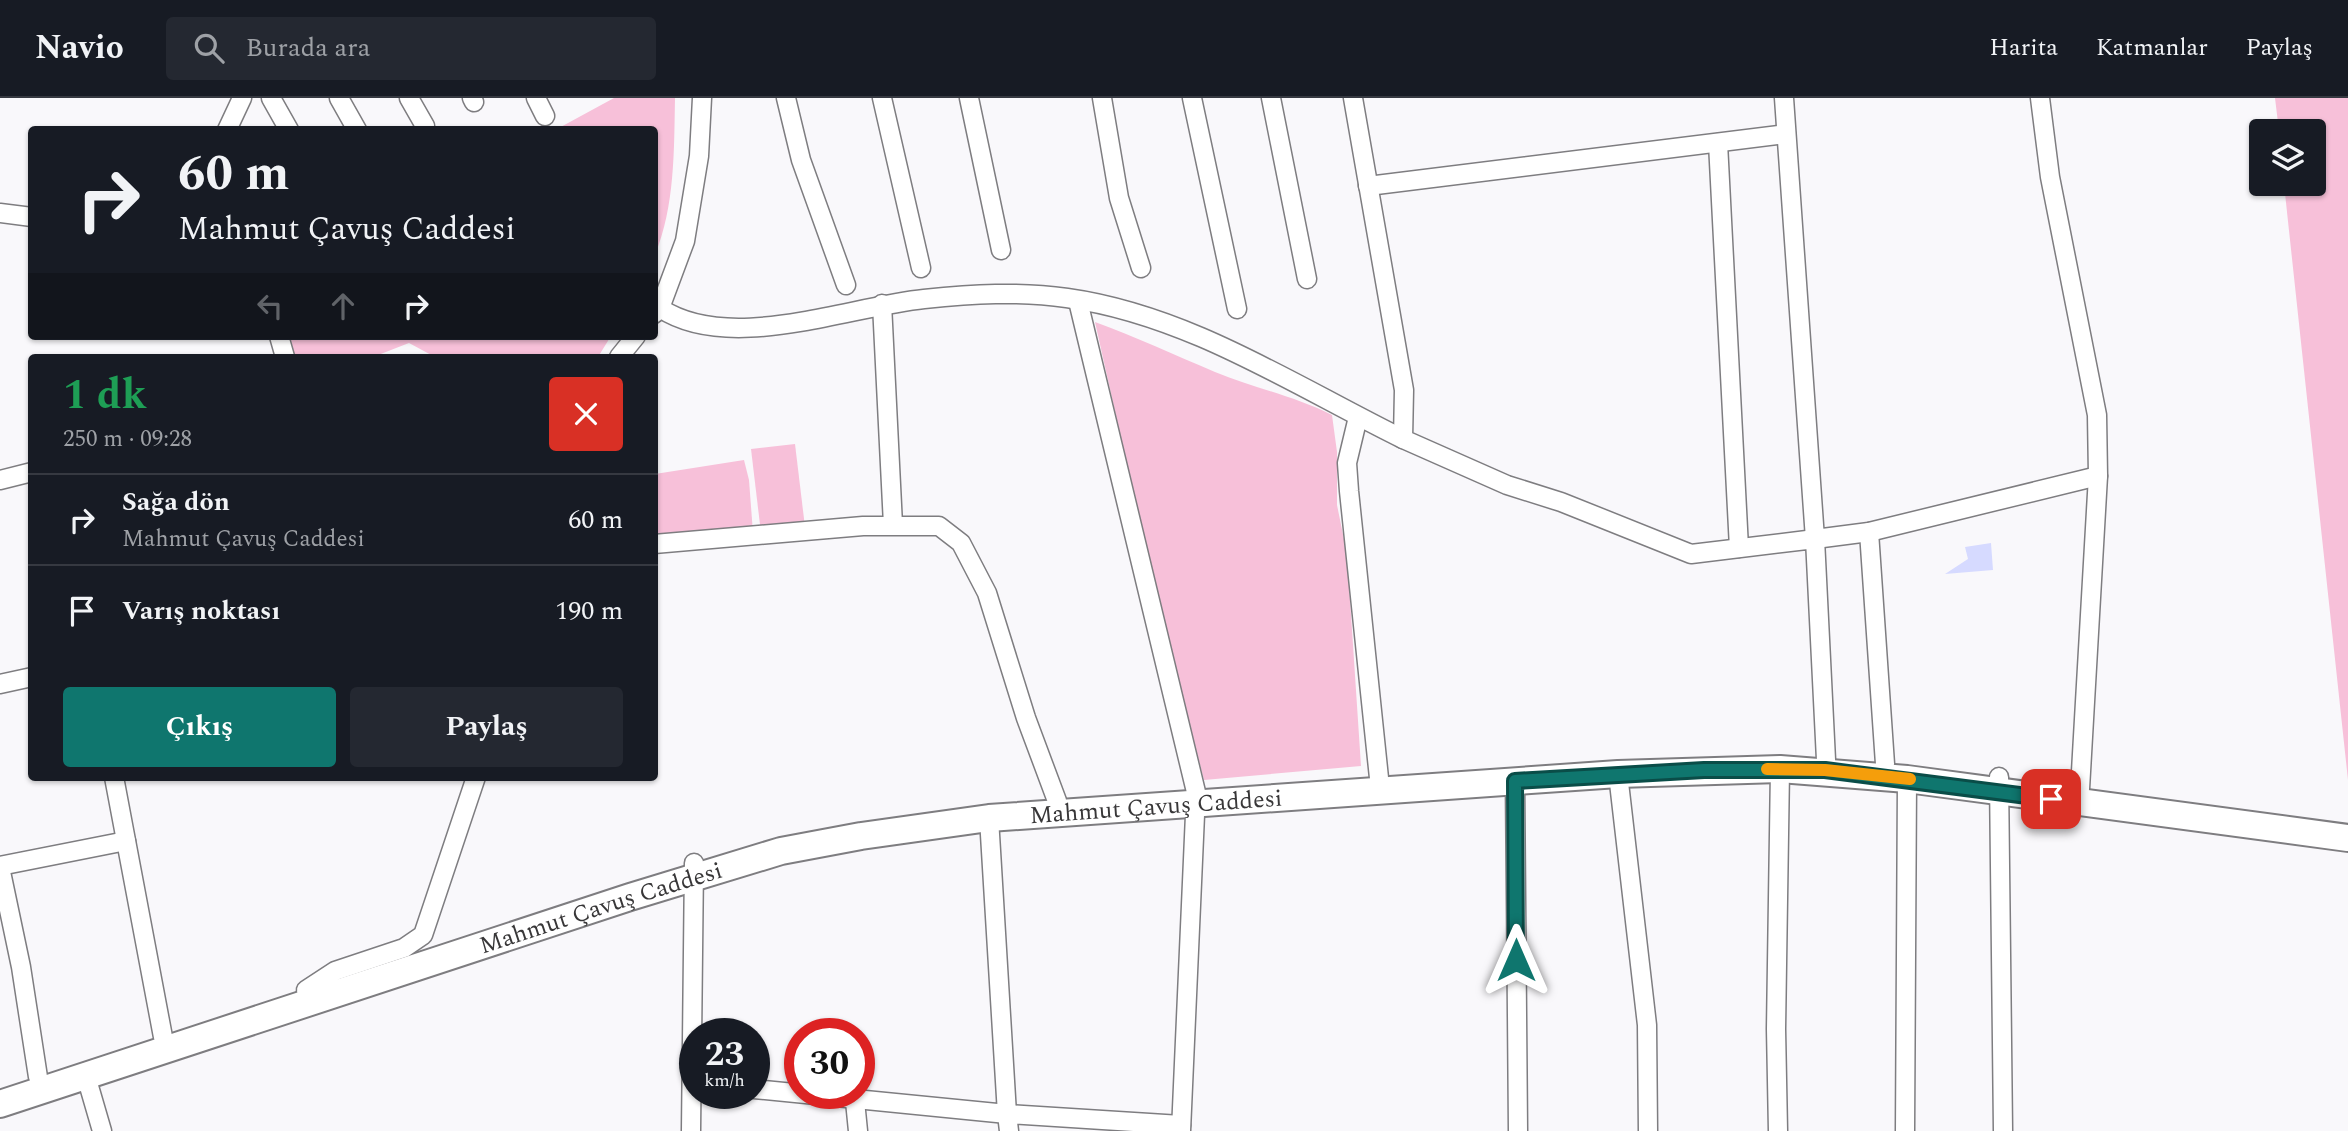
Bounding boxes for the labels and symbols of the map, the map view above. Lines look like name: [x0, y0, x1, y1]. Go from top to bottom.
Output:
pin: [2021, 769, 2081, 829]
street label: Mahmut Çavuş Caddesi: [1028, 781, 1284, 834]
street label: Mahmut Çavuş Caddesi: [475, 853, 727, 964]
position arrow: [1479, 923, 1553, 997]
speed limit sign: 30: [784, 1018, 875, 1109]

